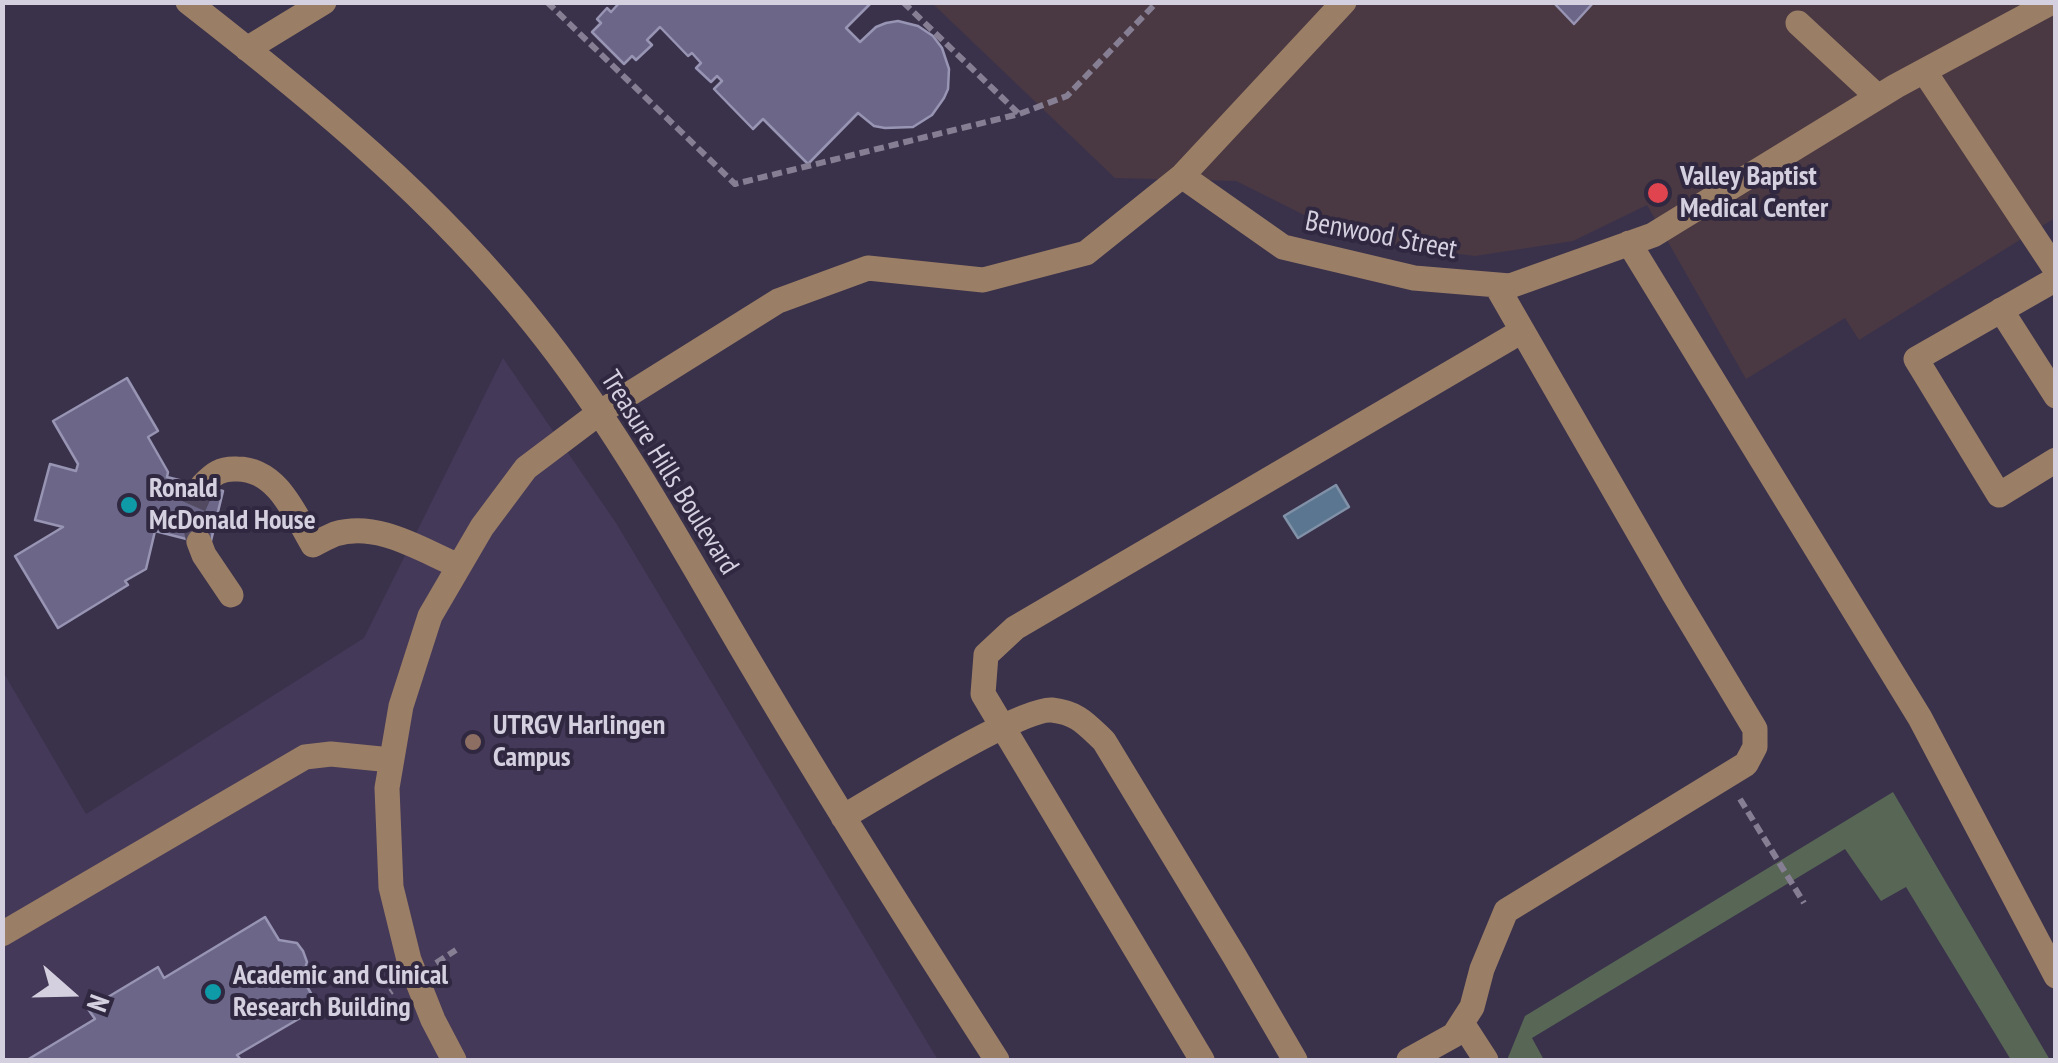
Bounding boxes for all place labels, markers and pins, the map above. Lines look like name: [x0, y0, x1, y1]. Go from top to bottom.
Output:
place label: Valley Baptist Medical Center: [1680, 160, 1828, 226]
marker: Valley Baptist Medical Center: [1645, 180, 1671, 206]
place label: Ronald McDonald House: [149, 472, 316, 538]
marker: Ronald McDonald House: [118, 494, 140, 516]
place label: UTRGV Harlingen Campus: [493, 709, 665, 775]
marker: UTRGV Harlingen Campus: [462, 731, 484, 753]
place label: Academic and Clinical Research Building: [233, 959, 448, 1025]
marker: Academic and Clinical Research Building: [202, 981, 224, 1003]

